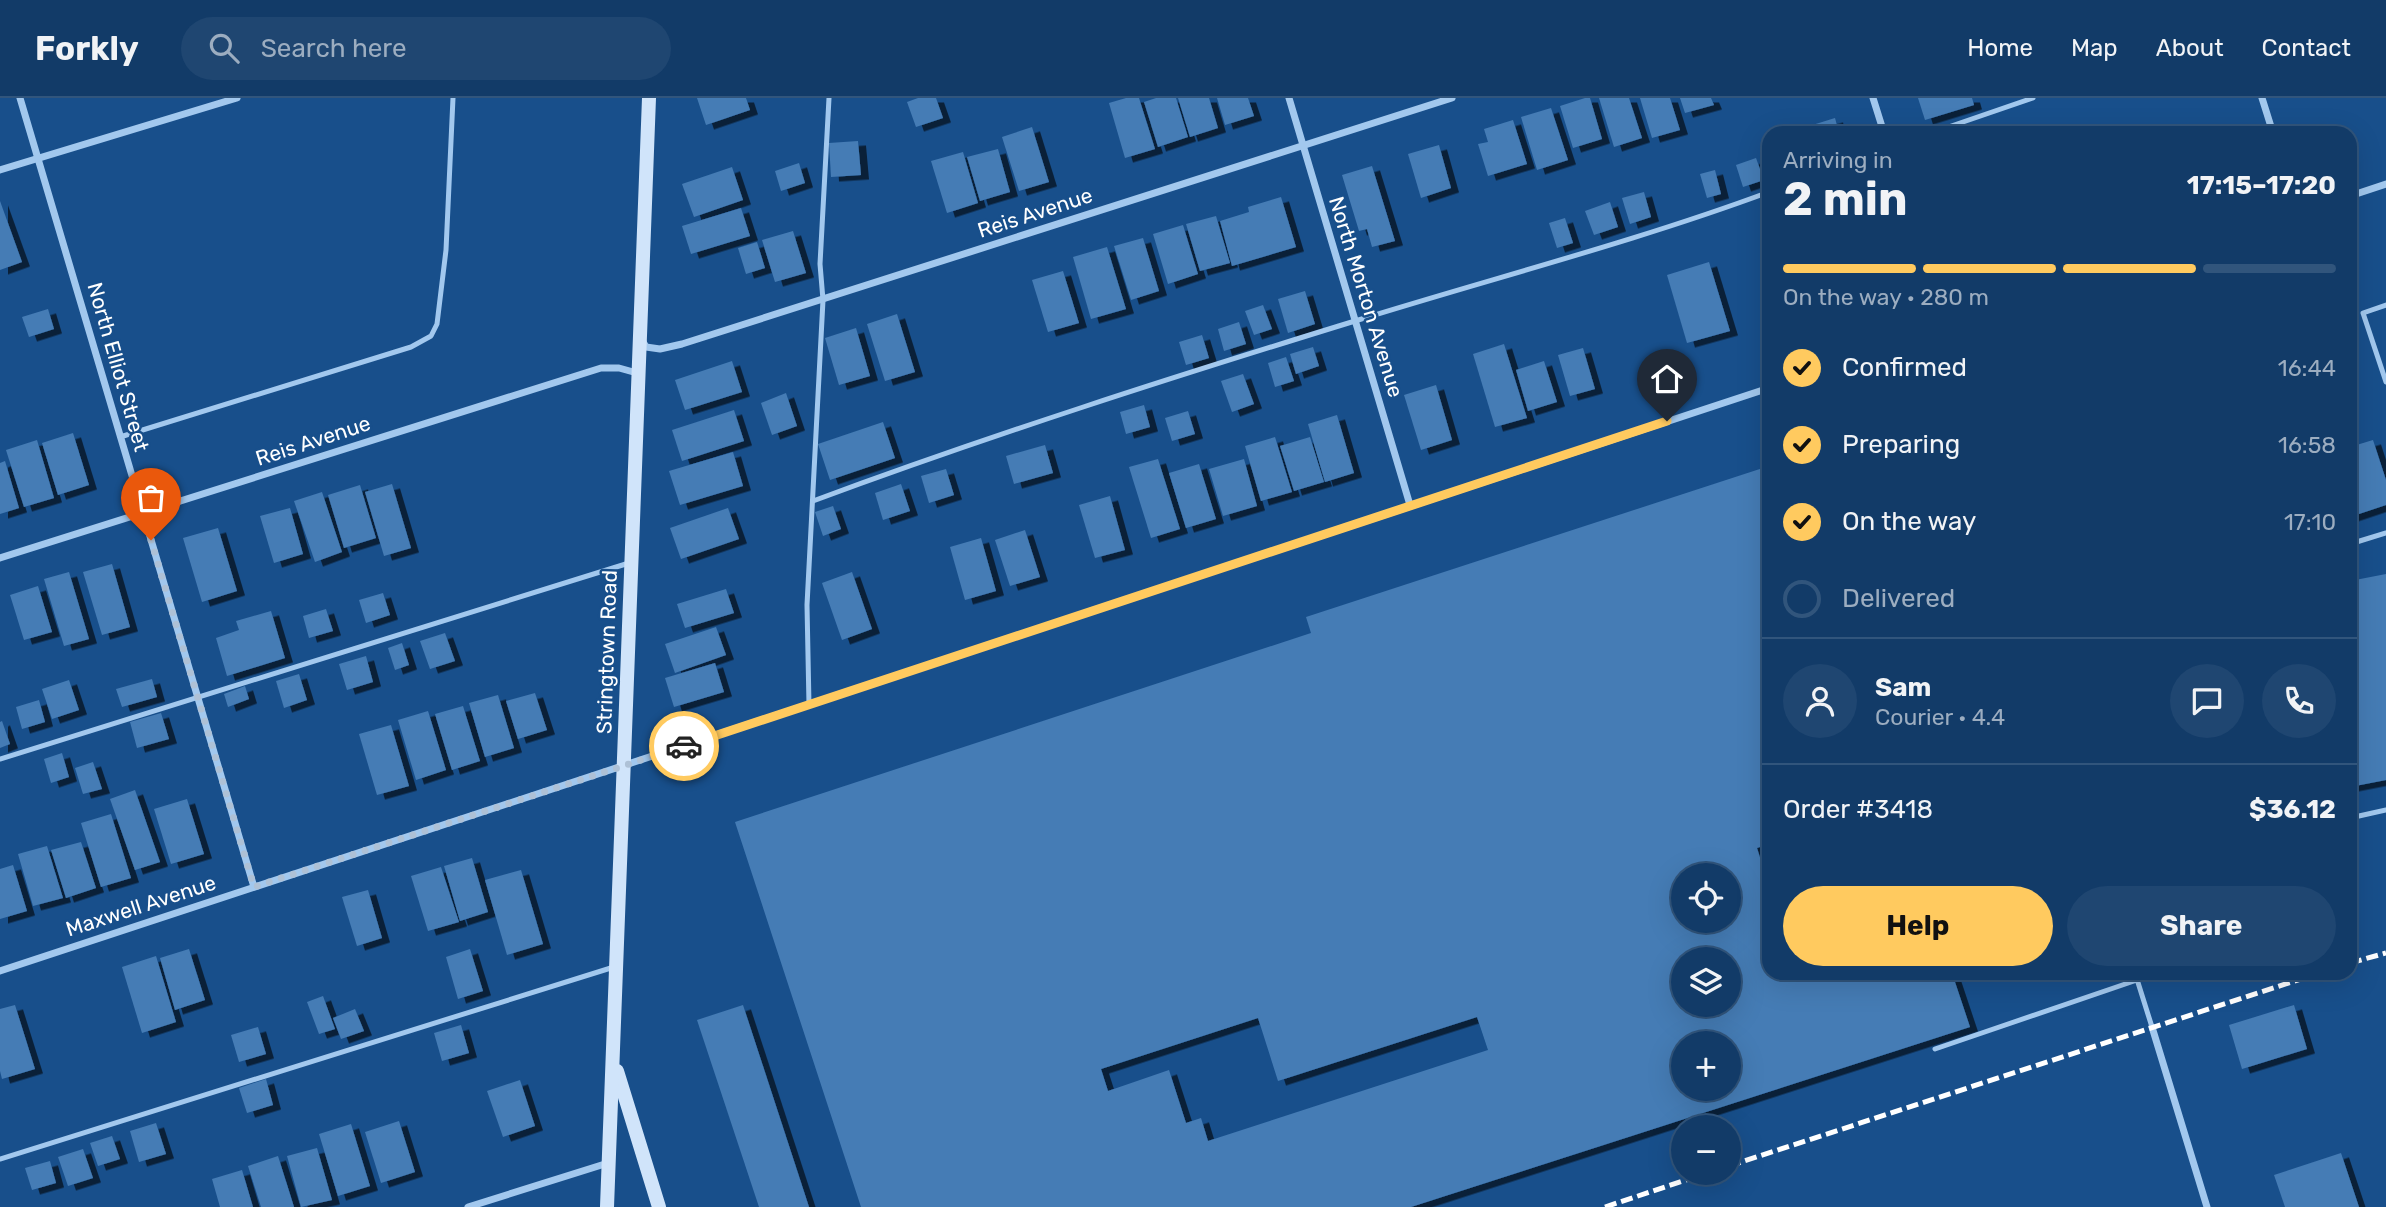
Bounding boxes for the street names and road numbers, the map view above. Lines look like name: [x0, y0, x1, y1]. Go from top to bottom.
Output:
street label: Reis Avenue: [974, 182, 1095, 243]
street label: North Morton Avenue: [1324, 193, 1409, 400]
street label: North Elliot Street: [82, 279, 155, 454]
street label: Reis Avenue: [252, 410, 373, 471]
street label: Stringtown Road: [591, 570, 622, 734]
street label: Maxwell Avenue: [63, 869, 219, 942]

